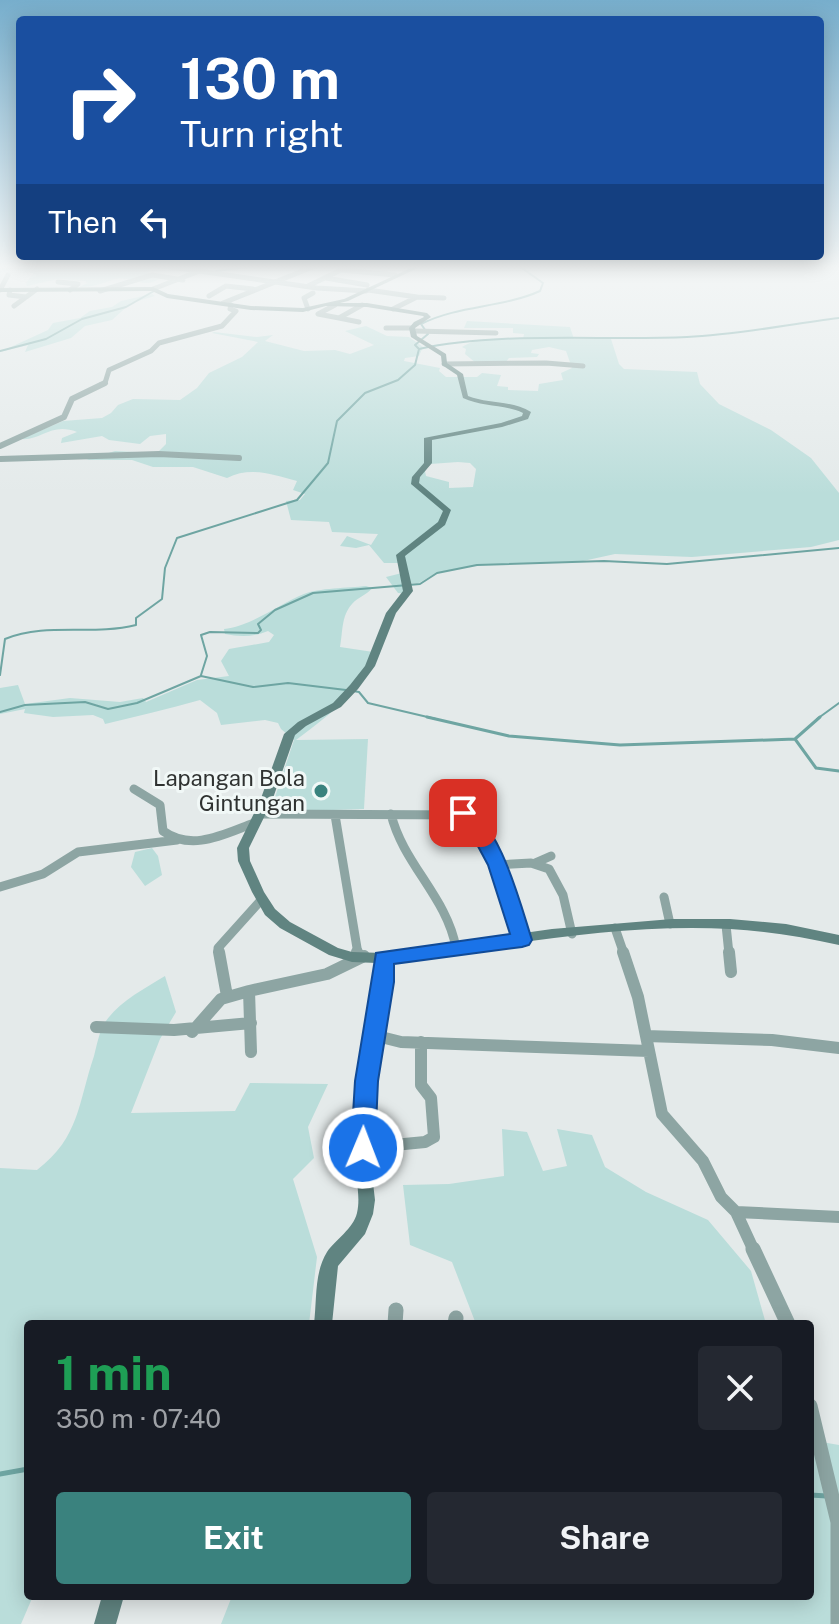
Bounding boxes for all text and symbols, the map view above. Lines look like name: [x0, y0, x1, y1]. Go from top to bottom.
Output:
text: 130 m: [180, 46, 340, 112]
icon: right: [48, 48, 152, 152]
text: Turn right: [180, 113, 343, 155]
icon: left: [133, 200, 177, 244]
text: Then: [48, 204, 117, 240]
place label: Lapangan Bola Gintungan: [153, 765, 305, 816]
pin: [429, 779, 497, 847]
marker: Lapangan Bola Gintungan: [312, 782, 330, 800]
icon: arrive: [441, 791, 485, 835]
position arrow: [321, 1106, 405, 1190]
text: 1 min: [56, 1344, 172, 1401]
button: close: [698, 1346, 782, 1430]
text: 350 m · 07:40: [56, 1403, 221, 1434]
button: Exit: [56, 1492, 411, 1584]
button: Share: [427, 1492, 782, 1584]

